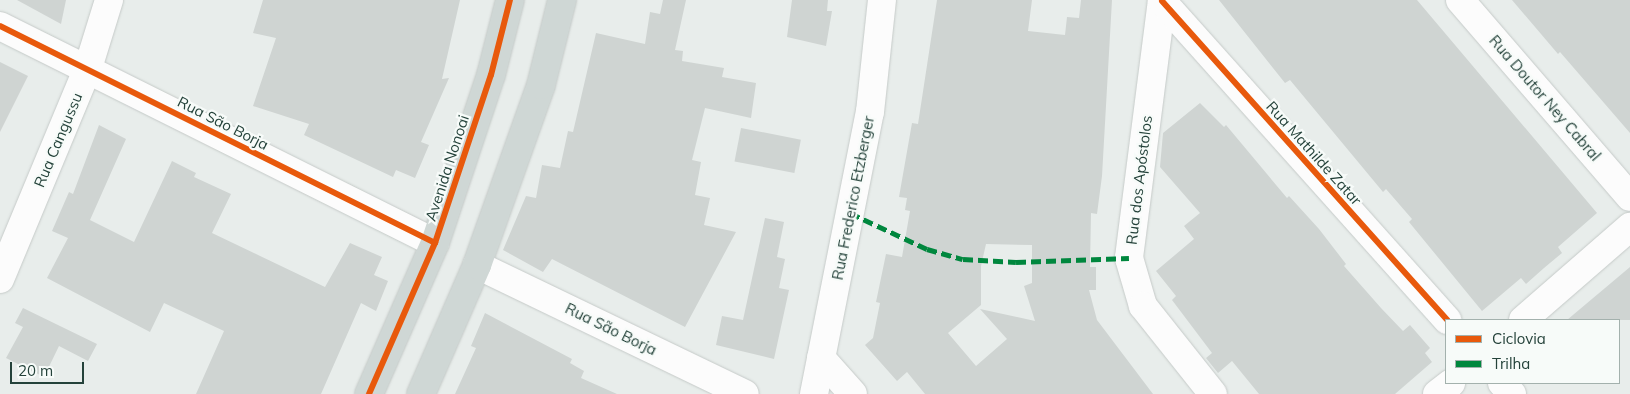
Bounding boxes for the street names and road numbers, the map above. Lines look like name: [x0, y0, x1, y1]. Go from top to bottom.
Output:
street label: Rua Doutor Ney Cabral: [1486, 32, 1604, 164]
street label: Rua Cangussu: [30, 90, 86, 190]
street label: Rua São Borja: [175, 92, 271, 154]
street label: Rua Mathilde Zatar: [1263, 97, 1365, 209]
street label: Avenida Nonoai: [421, 113, 473, 223]
street label: Rua dos Apóstolos: [1122, 114, 1156, 246]
street label: Rua Frederico Etzberger: [828, 115, 878, 281]
street label: Rua São Borja: [562, 299, 660, 359]

